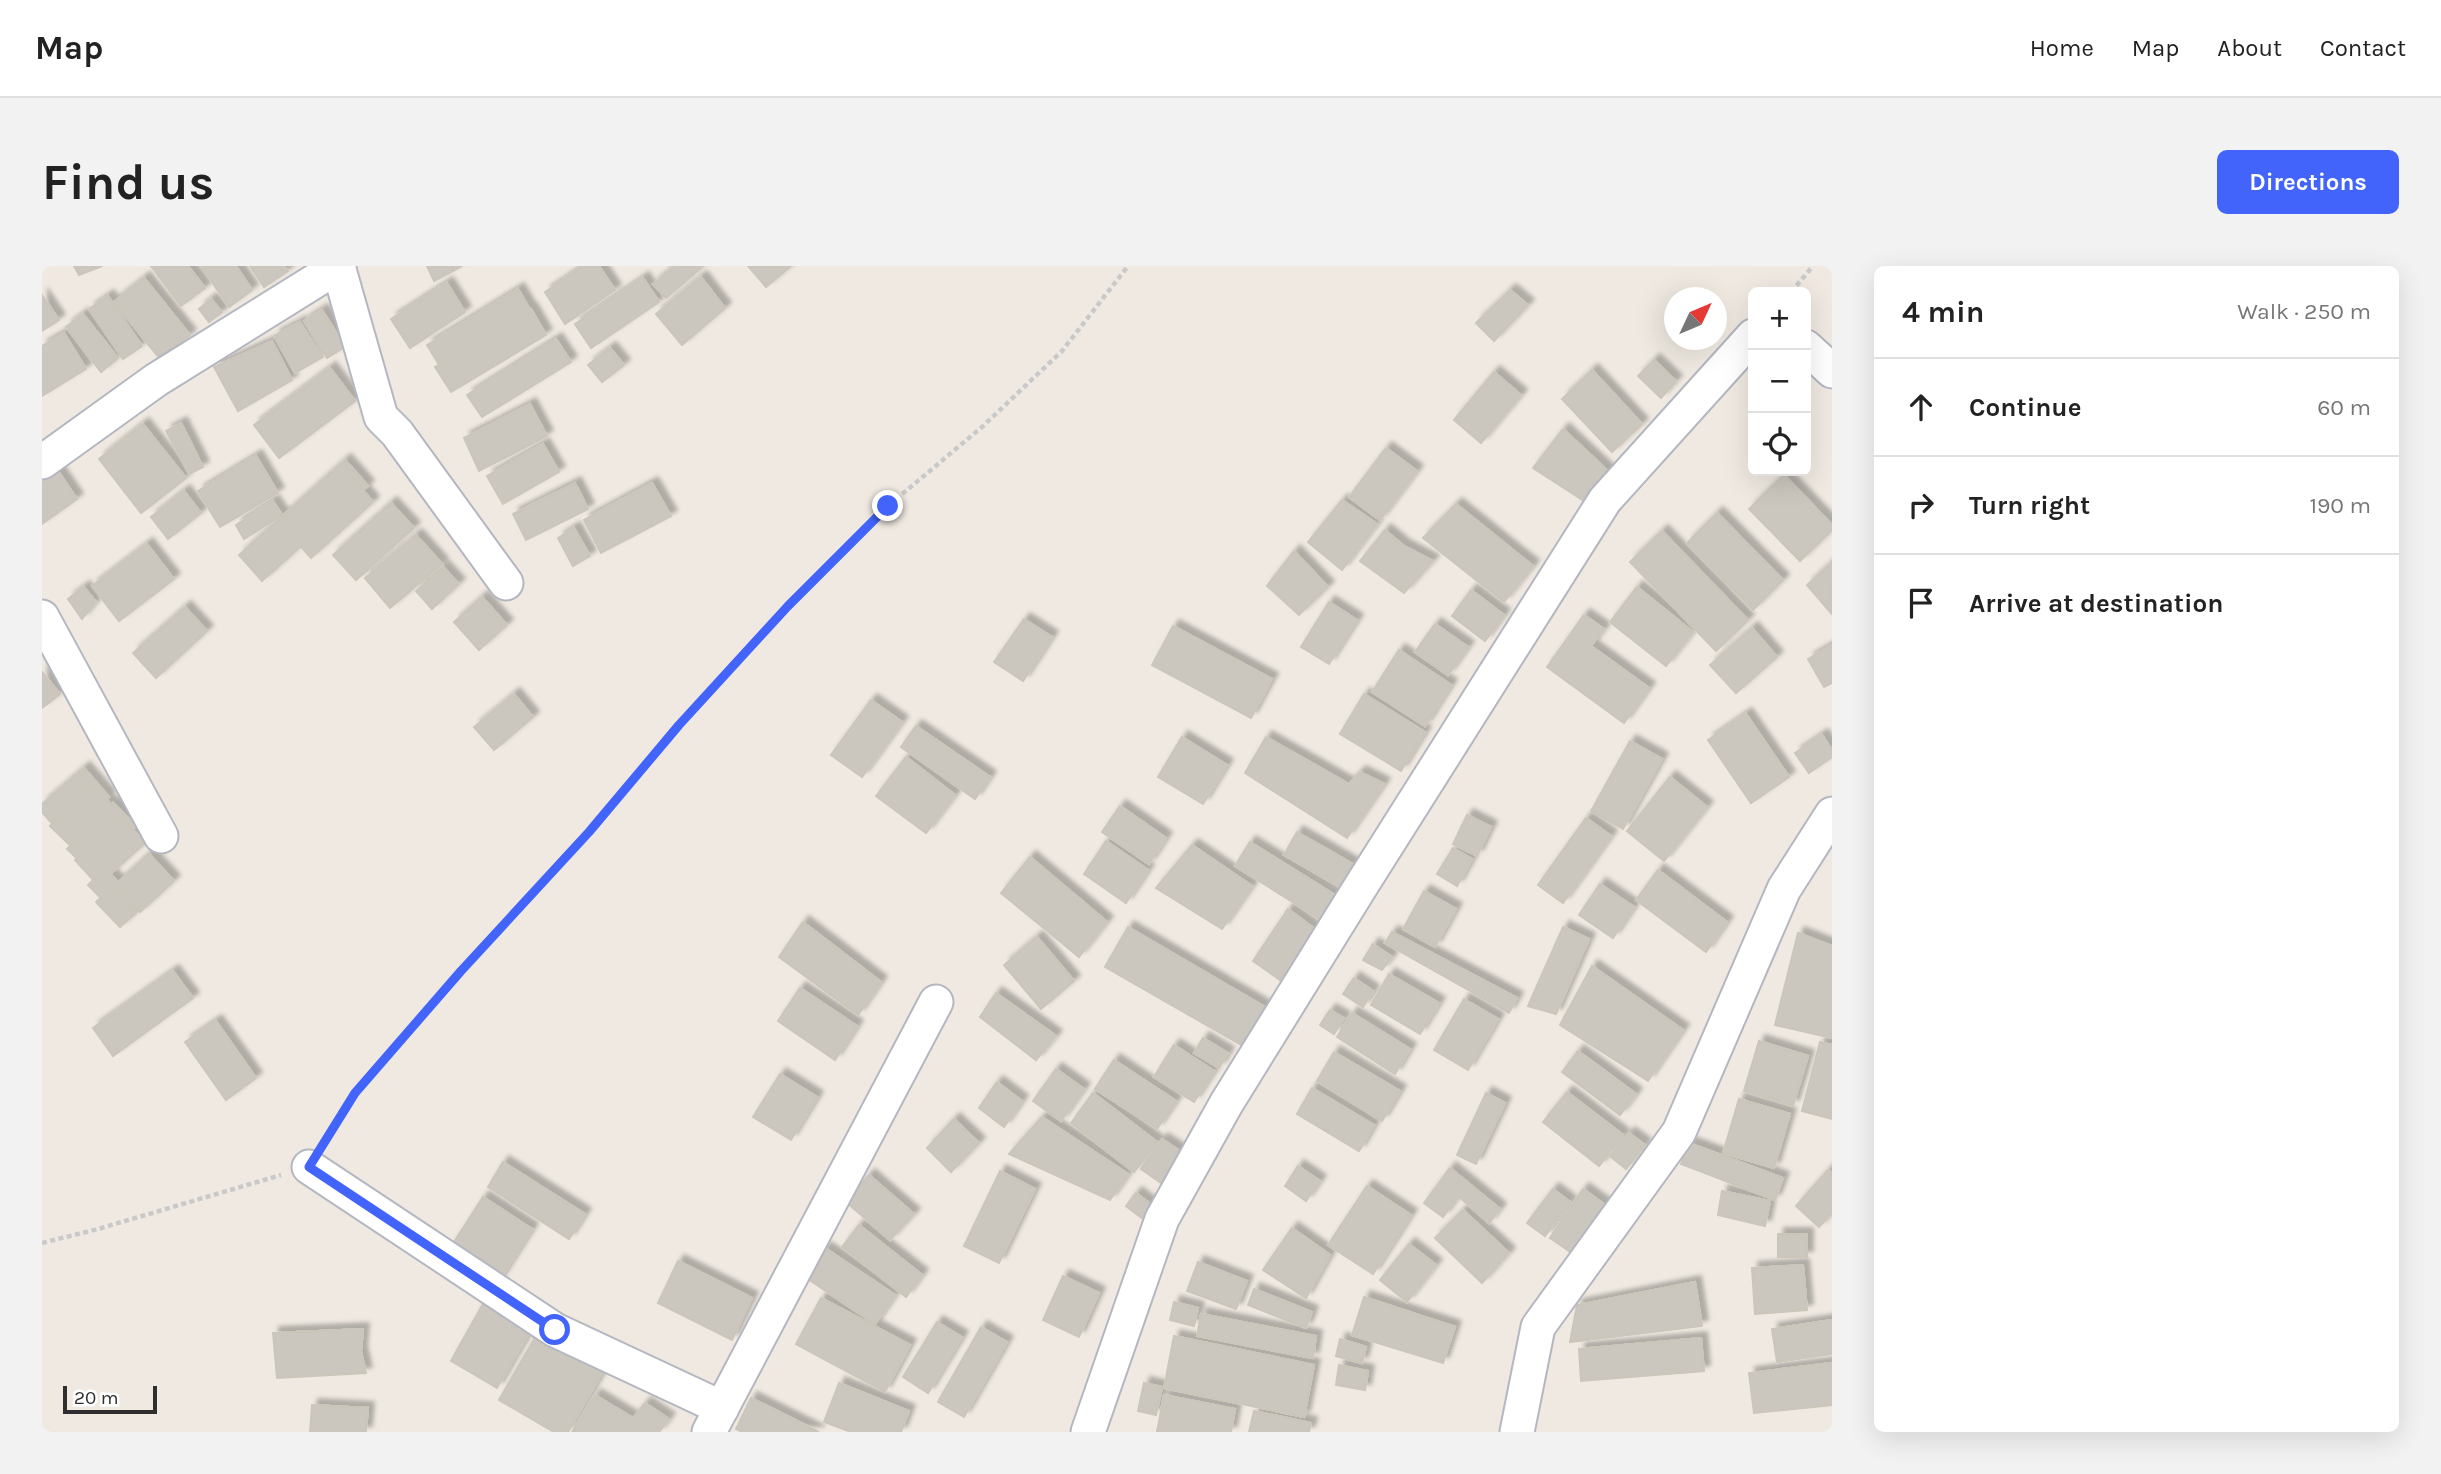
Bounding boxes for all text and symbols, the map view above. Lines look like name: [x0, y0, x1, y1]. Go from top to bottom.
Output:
text: Map: [35, 29, 103, 67]
text: Home: [2030, 34, 2094, 62]
text: Map: [2132, 34, 2179, 62]
text: About: [2217, 34, 2282, 62]
text: Contact: [2320, 34, 2406, 62]
button: Directions: [2217, 150, 2399, 214]
text: Find us: [42, 154, 214, 211]
north arrow: [1664, 287, 1727, 350]
map controls: [1748, 287, 1811, 476]
button: +: [1748, 287, 1811, 350]
text: 4 min: [1902, 294, 1984, 330]
text: Walk · 250 m: [2237, 298, 2371, 325]
button: −: [1748, 350, 1811, 413]
icon: ahead: [1902, 388, 1940, 426]
text: Continue: [1969, 392, 2081, 423]
text: 60 m: [2317, 394, 2371, 421]
button: locate: [1748, 413, 1811, 476]
icon: right: [1902, 486, 1940, 524]
route end: [872, 490, 903, 521]
text: Turn right: [1969, 490, 2090, 521]
text: 190 m: [2309, 492, 2371, 519]
icon: arrive: [1902, 584, 1940, 622]
text: Arrive at destination: [1969, 588, 2223, 619]
route start: [539, 1314, 570, 1345]
scale bar: [63, 1383, 158, 1415]
text: 20 m: [74, 1387, 119, 1409]

